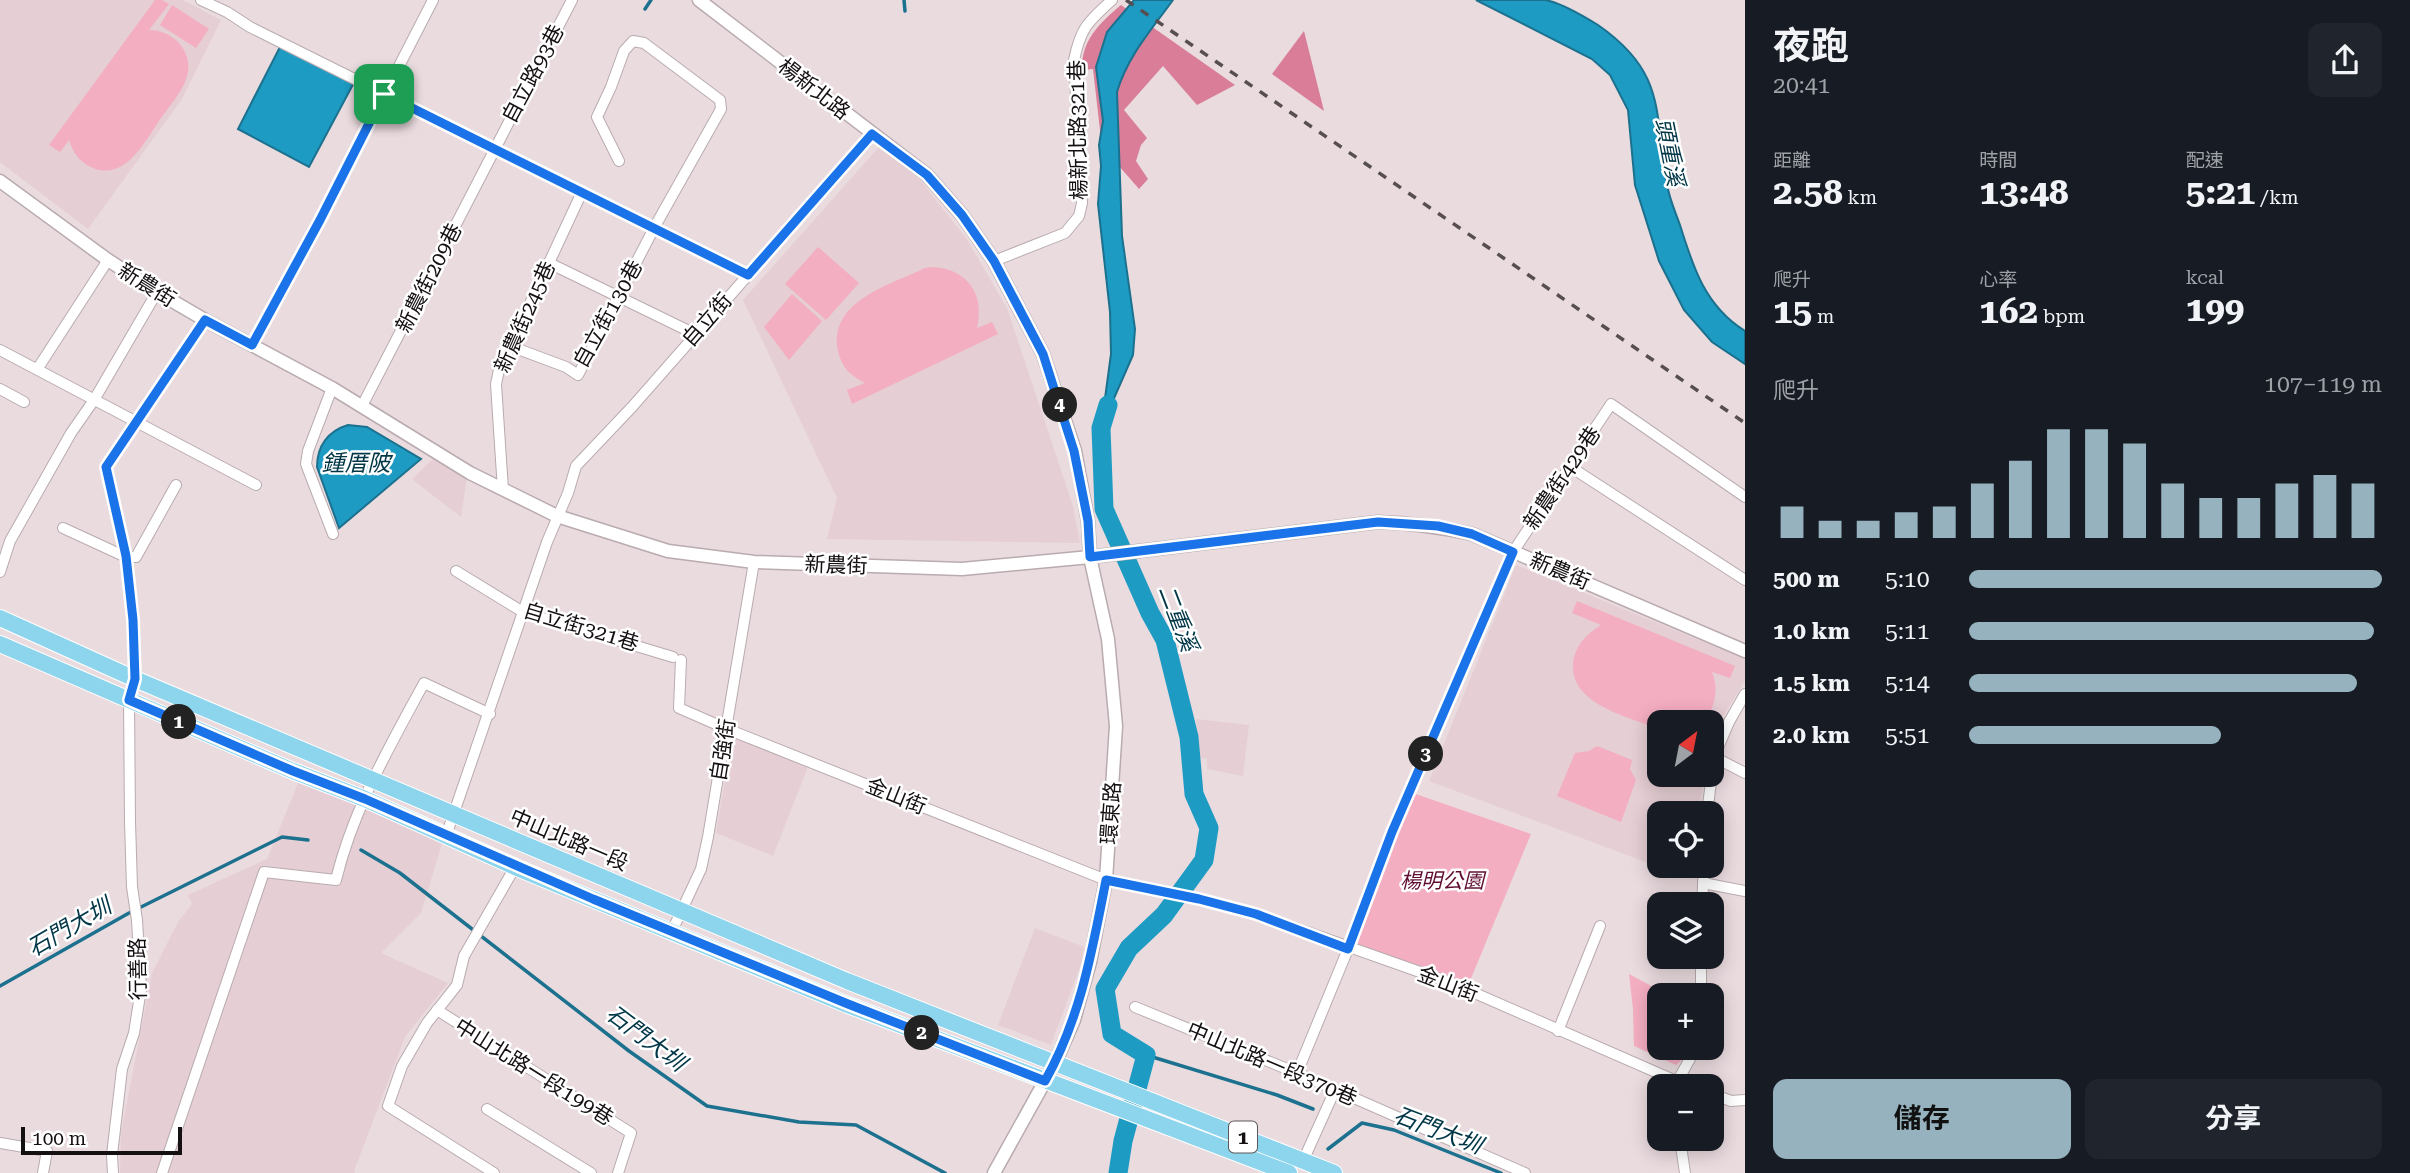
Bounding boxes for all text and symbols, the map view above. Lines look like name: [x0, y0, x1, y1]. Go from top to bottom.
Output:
street label: 自立路93巷: [497, 21, 569, 127]
button: share: [2308, 23, 2382, 97]
text: 夜跑: [1773, 24, 1849, 68]
street label: 楊新北路: [774, 54, 854, 124]
street label: 楊新北路321巷: [1065, 60, 1091, 200]
pin: [354, 64, 414, 124]
text: 20:41: [1773, 72, 1830, 99]
icon: arrive: [365, 75, 403, 113]
water label: 頭重溪: [1650, 116, 1690, 191]
text: 距離: [1773, 149, 1811, 172]
text: 時間: [1979, 149, 2017, 172]
text: 配速: [2186, 149, 2224, 172]
text: 2.58: [1773, 172, 1843, 213]
text: 13:48: [1979, 172, 2069, 213]
text: 5:21: [2186, 172, 2255, 213]
text: km: [1843, 186, 1877, 209]
text: /km: [2255, 186, 2299, 209]
street label: 新農街209巷: [391, 219, 467, 337]
street label: 自立街130巷: [569, 256, 647, 372]
street label: 新農街: [114, 258, 180, 312]
street label: 新農街245巷: [490, 258, 560, 376]
text: kcal: [2186, 266, 2224, 289]
text: 爬升: [1773, 268, 1811, 291]
text: 心率: [1979, 268, 2017, 291]
street label: 自立街: [677, 288, 737, 352]
text: 199: [2186, 289, 2244, 330]
text: 15: [1773, 291, 1812, 332]
text: 162: [1979, 291, 2038, 332]
text: m: [1812, 305, 1834, 328]
text: bpm: [2038, 305, 2085, 328]
text: 107–119 m: [2264, 371, 2382, 398]
text: 爬升: [1773, 377, 1819, 404]
pin: 4: [1042, 388, 1078, 422]
text: 4: [1054, 393, 1065, 416]
street label: 新農街429巷: [1519, 422, 1605, 534]
water label: 鍾厝陂: [322, 450, 394, 477]
street label: 新農街: [1526, 548, 1594, 594]
street label: 新農街: [804, 552, 868, 578]
text: 500 m: [1773, 566, 1840, 593]
text: 5:10: [1885, 566, 1930, 593]
water label: 二重溪: [1153, 581, 1204, 658]
street label: 自立街321巷: [520, 598, 642, 656]
text: 1.0 km: [1773, 618, 1850, 645]
text: 5:11: [1885, 618, 1930, 645]
text: 1.5 km: [1773, 670, 1850, 697]
text: 5:14: [1885, 670, 1930, 697]
pin: 1: [162, 704, 196, 740]
text: 1: [173, 710, 184, 733]
north arrow: [1647, 710, 1724, 788]
map controls: [1647, 710, 1724, 1151]
street label: 自強街: [706, 717, 740, 783]
text: 2.0 km: [1773, 722, 1850, 749]
text: 5:51: [1885, 722, 1930, 749]
pin: 3: [1408, 736, 1444, 772]
text: 3: [1420, 742, 1431, 765]
street label: 金山街: [862, 773, 930, 819]
street label: 環東路: [1097, 781, 1125, 845]
button: locate: [1647, 801, 1724, 878]
street label: 中山北路一段: [506, 804, 632, 876]
park label: 楊明公園: [1400, 869, 1487, 893]
water label: 石門大圳: [23, 891, 118, 962]
button: layers: [1647, 892, 1724, 969]
street label: 行善路: [125, 937, 151, 1001]
street label: 金山街: [1414, 962, 1482, 1006]
button: +: [1647, 983, 1724, 1060]
water label: 石門大圳: [601, 1000, 693, 1079]
street label: 中山北路一段199巷: [450, 1014, 618, 1130]
pin: 2: [904, 1016, 940, 1050]
street label: 中山北路一段370巷: [1183, 1017, 1361, 1111]
text: 2: [916, 1021, 927, 1044]
button: −: [1647, 1074, 1724, 1151]
button: 儲存: [1773, 1079, 2071, 1159]
button: 分享: [2085, 1079, 2382, 1159]
water label: 石門大圳: [1390, 1101, 1488, 1161]
road number: 1: [1229, 1121, 1257, 1152]
scale bar: [21, 1124, 182, 1156]
text: 100 m: [32, 1127, 86, 1150]

